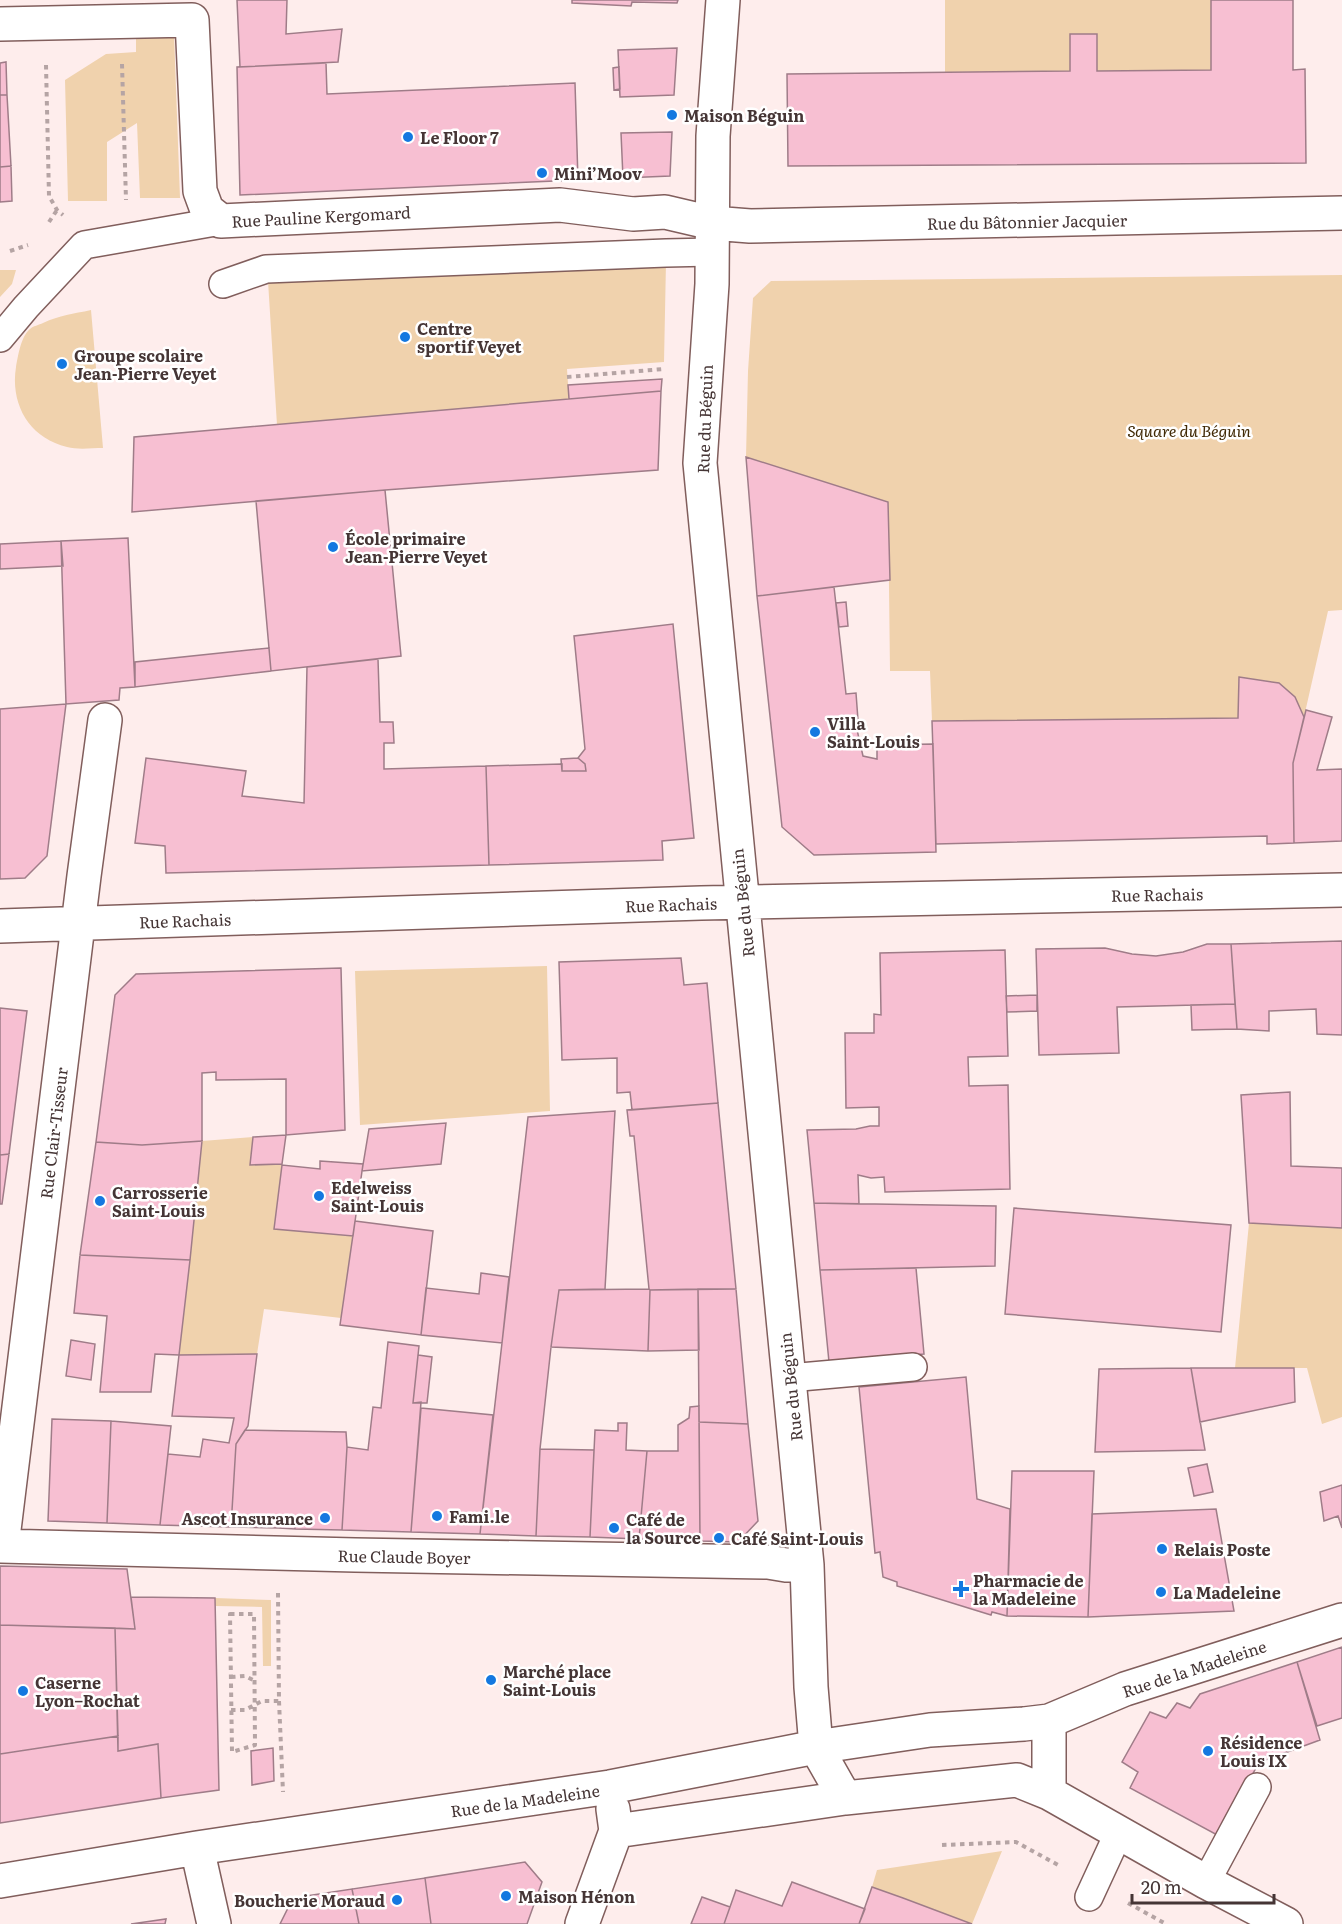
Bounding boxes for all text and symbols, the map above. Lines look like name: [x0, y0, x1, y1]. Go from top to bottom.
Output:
place label: Maison Béguin: [684, 103, 804, 127]
marker: Maison Béguin: [665, 108, 679, 122]
place label: Le Floor 7: [420, 125, 499, 149]
marker: Le Floor 7: [401, 130, 415, 144]
place label: Mini’Moov: [554, 161, 642, 185]
marker: Mini’Moov: [535, 166, 549, 180]
street label: Rue Pauline Kergomard: [231, 199, 412, 233]
street label: Rue du Bâtonnier Jacquier: [927, 207, 1128, 235]
place label: Centre sportif Veyet: [417, 316, 522, 358]
marker: Centre sportif Veyet: [398, 330, 412, 344]
place label: Groupe scolaire Jean-Pierre Veyet: [74, 343, 216, 385]
marker: Groupe scolaire Jean-Pierre Veyet: [55, 357, 69, 371]
street label: Rue du Béguin: [690, 364, 718, 474]
park label: Square du Béguin: [1127, 418, 1251, 442]
place label: École primaire Jean-Pierre Veyet: [345, 526, 487, 568]
marker: École primaire Jean-Pierre Veyet: [326, 540, 340, 554]
place label: Villa Saint-Louis: [827, 711, 920, 753]
marker: Villa Saint-Louis: [808, 725, 822, 739]
street label: Rue du Béguin: [724, 847, 760, 959]
street label: Rue Rachais: [1111, 881, 1203, 907]
street label: Rue Rachais: [625, 890, 717, 918]
street label: Rue Rachais: [139, 906, 231, 934]
street label: Rue Clair-Tisseur: [33, 1065, 73, 1200]
place label: Edelweiss Saint-Louis: [331, 1175, 424, 1217]
place label: Carrosserie Saint-Louis: [112, 1180, 208, 1222]
marker: Edelweiss Saint-Louis: [312, 1189, 326, 1203]
marker: Carrosserie Saint-Louis: [93, 1194, 107, 1208]
street label: Rue du Béguin: [772, 1331, 808, 1443]
place label: Fami.le: [449, 1504, 509, 1528]
place label: Ascot Insurance: [181, 1506, 313, 1530]
place label: Café de la Source: [626, 1507, 701, 1549]
marker: Fami.le: [430, 1509, 444, 1523]
marker: Ascot Insurance: [318, 1511, 332, 1525]
marker: Café de la Source: [607, 1521, 621, 1535]
place label: Café Saint-Louis: [731, 1526, 863, 1550]
marker: Café Saint-Louis: [712, 1531, 726, 1545]
place label: Relais Poste: [1174, 1537, 1271, 1561]
marker: Relais Poste: [1155, 1542, 1169, 1556]
street label: Rue Claude Boyer: [337, 1543, 471, 1569]
place label: Pharmacie de la Madeleine: [973, 1568, 1084, 1610]
place label: La Madeleine: [1173, 1580, 1281, 1604]
marker: Pharmacie de la Madeleine: [954, 1582, 968, 1596]
marker: La Madeleine: [1154, 1585, 1168, 1599]
street label: Rue de la Madeleine: [1119, 1633, 1269, 1703]
place label: Marché place Saint-Louis: [503, 1659, 611, 1701]
place label: Caserne Lyon–Rochat: [35, 1670, 140, 1712]
marker: Marché place Saint-Louis: [484, 1673, 498, 1687]
marker: Caserne Lyon–Rochat: [16, 1684, 30, 1698]
place label: Résidence Louis IX: [1220, 1730, 1302, 1772]
marker: Résidence Louis IX: [1201, 1744, 1215, 1758]
street label: Rue de la Madeleine: [449, 1778, 601, 1822]
scale bar: [1132, 1867, 1274, 1905]
text: 20 m: [1141, 1873, 1182, 1900]
place label: Maison Hénon: [518, 1884, 635, 1908]
place label: Boucherie Moraud: [234, 1888, 385, 1912]
marker: Maison Hénon: [499, 1889, 513, 1903]
marker: Boucherie Moraud: [390, 1893, 404, 1907]

